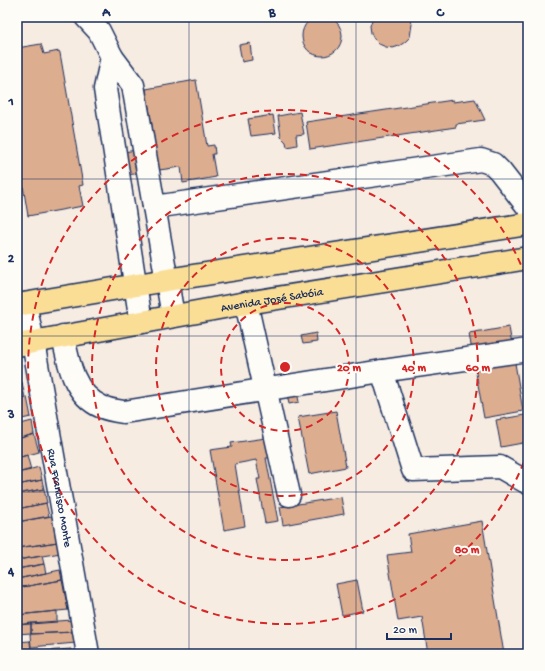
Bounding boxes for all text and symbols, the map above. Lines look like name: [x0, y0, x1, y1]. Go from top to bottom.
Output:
text: A: [101, 6, 111, 21]
text: B: [268, 6, 277, 21]
text: C: [435, 6, 445, 21]
text: 1: [7, 95, 14, 110]
text: 2: [8, 252, 15, 267]
street label: Avenida José Sabóia: [220, 286, 325, 316]
centre of rings: [278, 360, 292, 374]
text: 20 m: [337, 362, 362, 376]
text: 40 m: [401, 362, 426, 376]
text: 60 m: [466, 362, 491, 376]
text: 3: [7, 408, 15, 423]
street label: Rua Francisco Monte: [43, 448, 74, 549]
text: 80 m: [455, 544, 480, 558]
text: 4: [7, 565, 15, 580]
scale bar: [387, 615, 451, 641]
text: 20 m: [393, 624, 418, 638]

